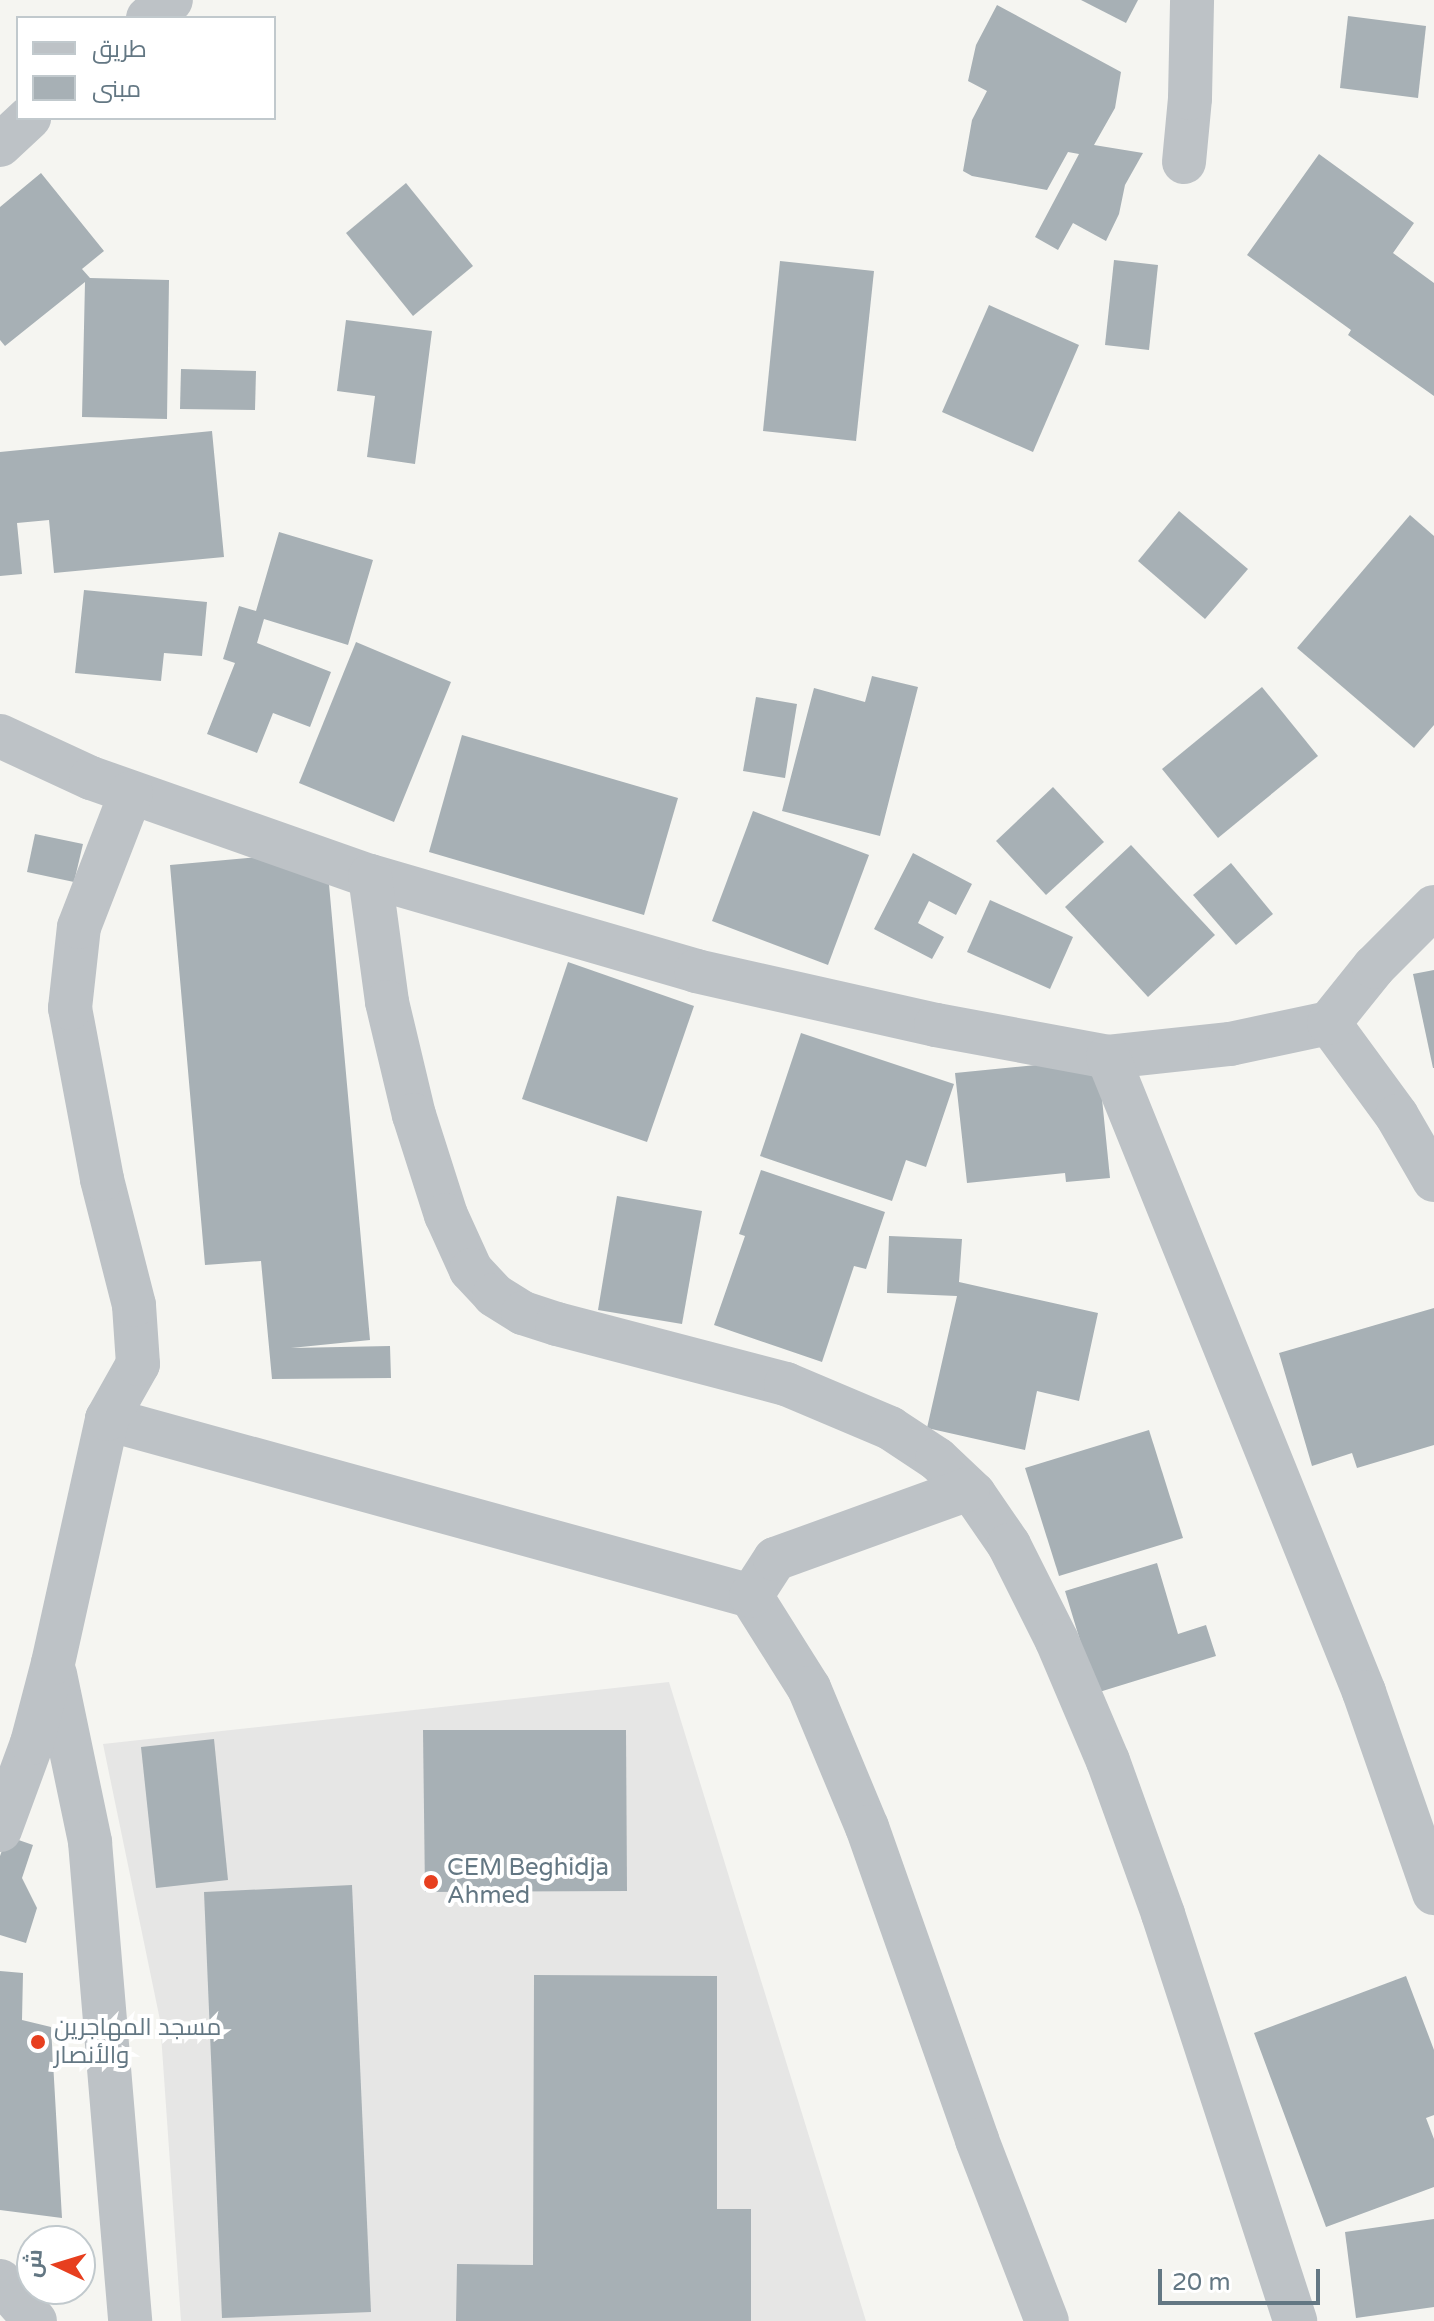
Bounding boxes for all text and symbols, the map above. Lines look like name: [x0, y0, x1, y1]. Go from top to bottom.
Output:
legend: [16, 16, 276, 120]
text: طريق: [92, 35, 147, 64]
text: مبنى: [92, 75, 141, 104]
place label: CEM Beghidja Ahmed: [447, 1854, 609, 1910]
marker: CEM Beghidja Ahmed: [422, 1873, 440, 1891]
place label: مسجد المهاجرين والأنصار: [54, 2014, 221, 2070]
marker: مسجد المهاجرين والأنصار: [29, 2033, 47, 2051]
north arrow: [16, 2225, 96, 2305]
text: ش: [20, 2248, 48, 2278]
scale bar: [1162, 2253, 1324, 2303]
text: 20 m: [1172, 2268, 1230, 2297]

